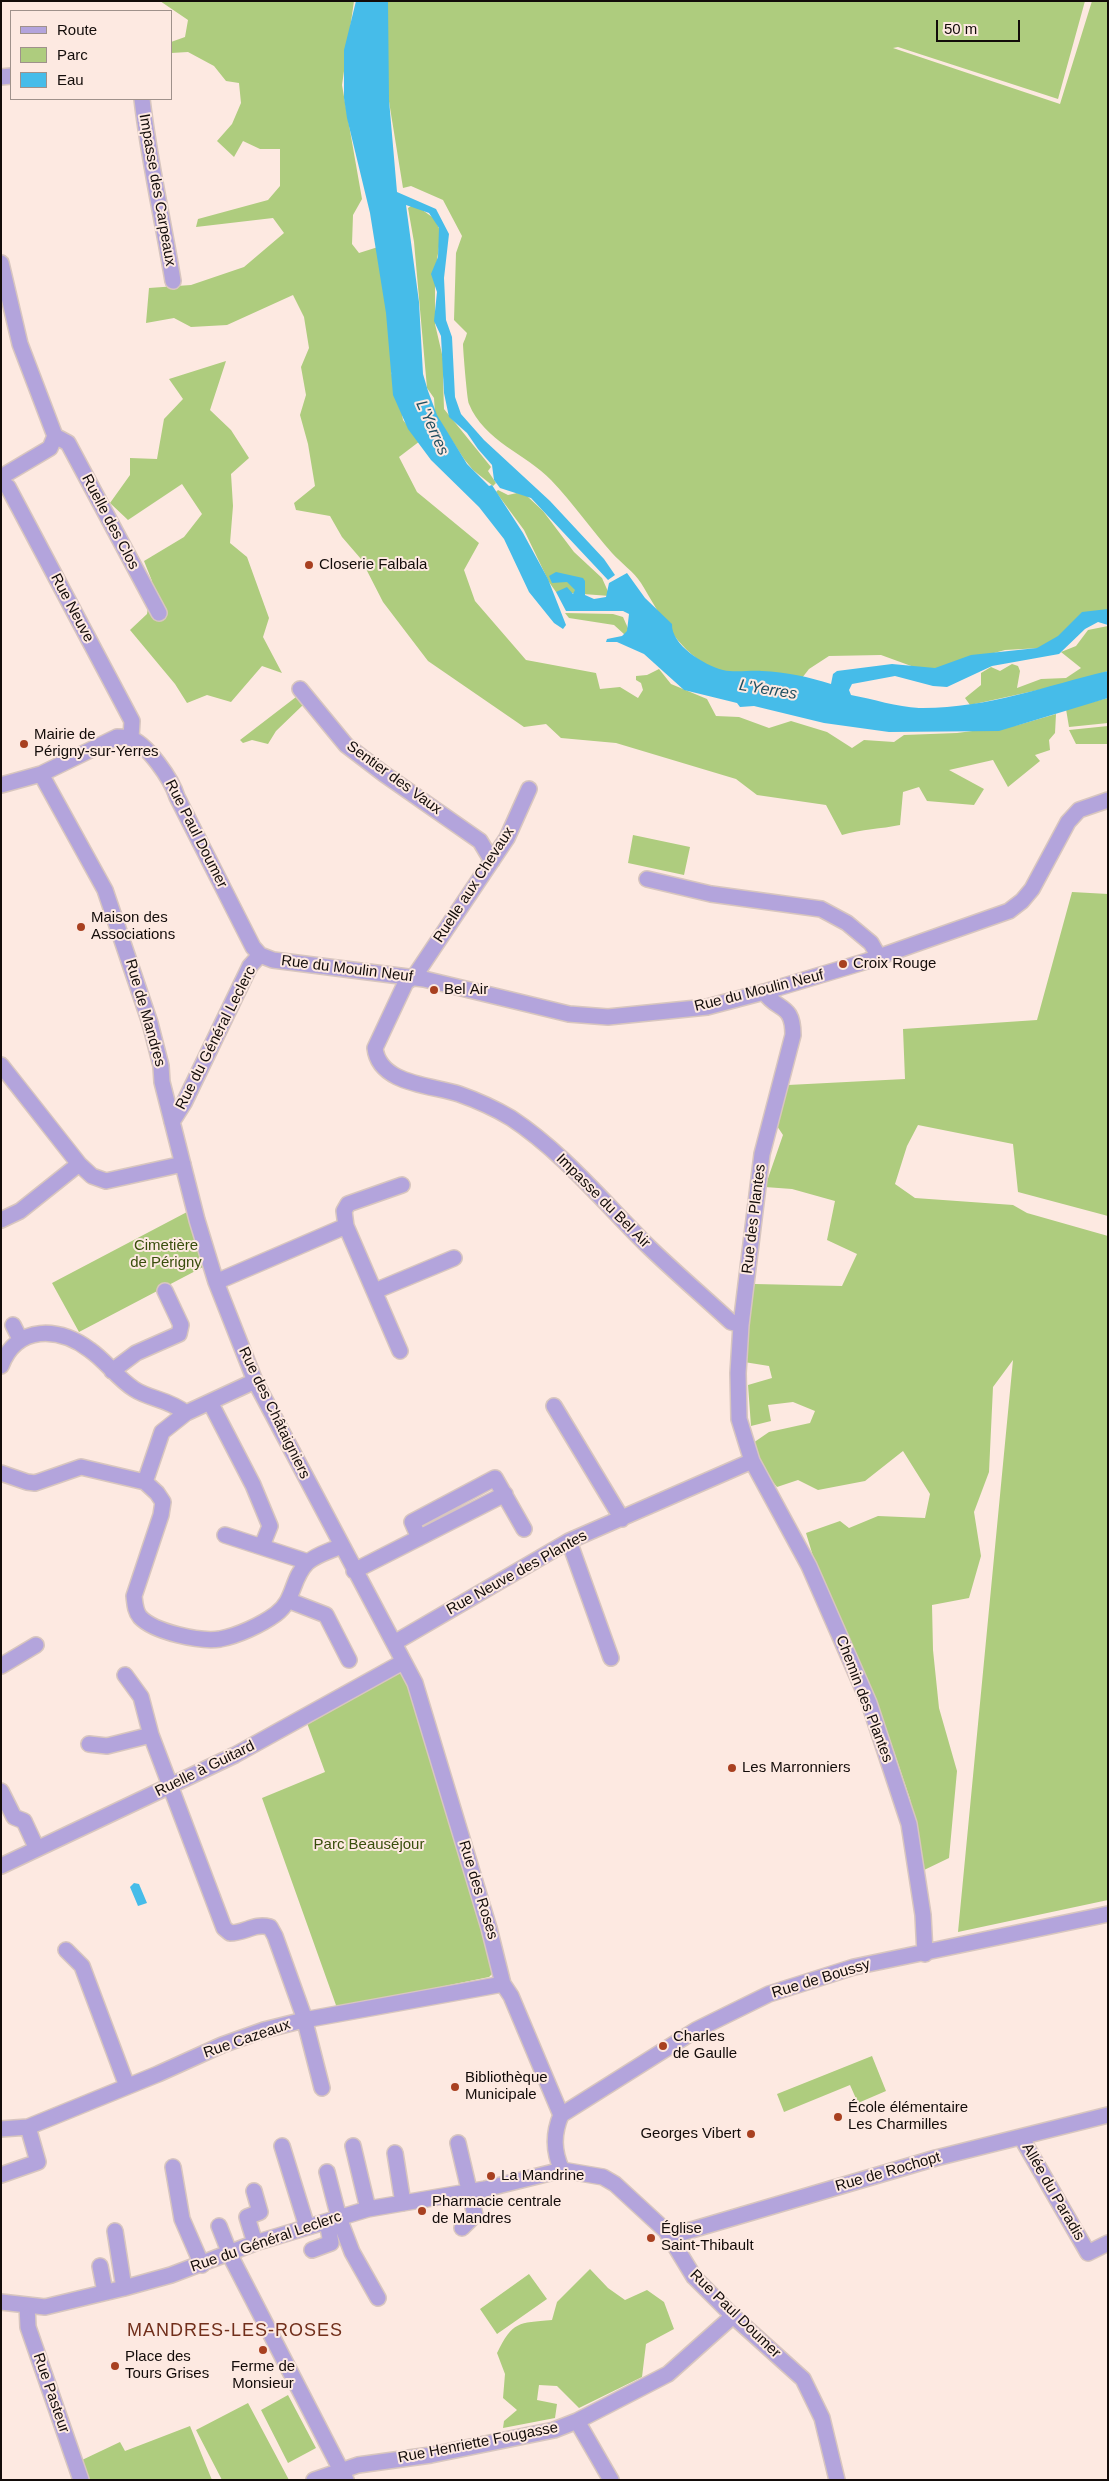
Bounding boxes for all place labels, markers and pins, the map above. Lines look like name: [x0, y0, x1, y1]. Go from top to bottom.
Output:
place label: Closerie Falbala: [319, 556, 427, 574]
marker: Closerie Falbala: [303, 559, 315, 571]
place label: Mairie de Périgny-sur-Yerres: [34, 726, 158, 761]
marker: Mairie de Périgny-sur-Yerres: [18, 738, 30, 750]
place label: Maison des Associations: [91, 909, 175, 944]
marker: Maison des Associations: [75, 921, 87, 933]
place label: Croix Rouge: [853, 955, 936, 973]
marker: Croix Rouge: [837, 958, 849, 970]
place label: Bel Air: [444, 981, 488, 999]
marker: Bel Air: [428, 984, 440, 996]
place label: Les Marronniers: [742, 1759, 850, 1777]
marker: Les Marronniers: [726, 1762, 738, 1774]
place label: Charles de Gaulle: [673, 2028, 737, 2063]
marker: Charles de Gaulle: [657, 2040, 669, 2052]
place label: Bibliothèque Municipale: [465, 2069, 548, 2104]
marker: Bibliothèque Municipale: [449, 2081, 461, 2093]
place label: École élémentaire Les Charmilles: [848, 2099, 968, 2134]
marker: École élémentaire Les Charmilles: [832, 2111, 844, 2123]
place label: Georges Vibert: [640, 2125, 741, 2143]
marker: Georges Vibert: [745, 2128, 757, 2140]
place label: La Mandrine: [501, 2167, 584, 2185]
marker: La Mandrine: [485, 2170, 497, 2182]
place label: Pharmacie centrale de Mandres: [432, 2193, 561, 2228]
marker: Pharmacie centrale de Mandres: [416, 2205, 428, 2217]
place label: Église Saint-Thibault: [661, 2220, 754, 2255]
marker: Église Saint-Thibault: [645, 2232, 657, 2244]
marker: Ferme de Monsieur: [257, 2344, 269, 2356]
place label: Place des Tours Grises: [125, 2348, 209, 2383]
place label: Ferme de Monsieur: [231, 2358, 295, 2393]
marker: Place des Tours Grises: [109, 2360, 121, 2372]

